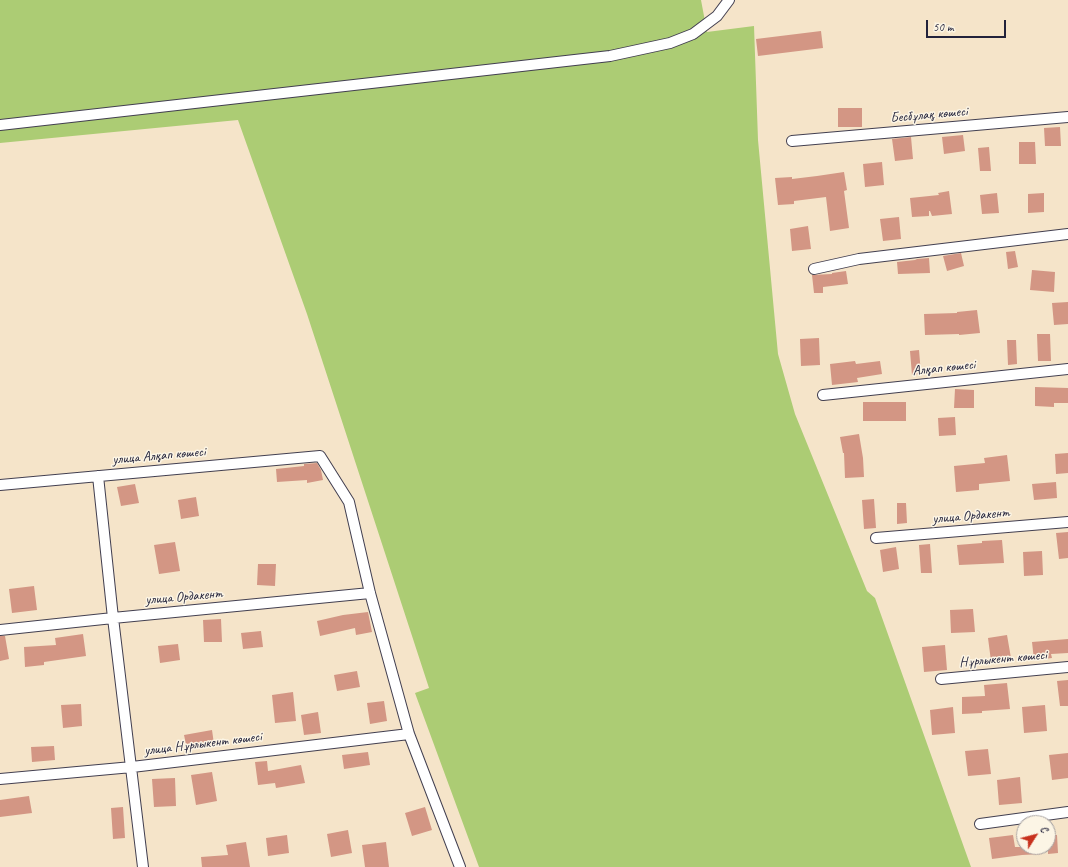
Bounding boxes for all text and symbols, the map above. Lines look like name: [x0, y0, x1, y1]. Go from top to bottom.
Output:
scale bar: [928, 12, 1008, 38]
text: 50 m: [933, 19, 953, 35]
street label: Бесбұлақ көшесі: [890, 103, 968, 127]
street label: Алқап көшесі: [912, 356, 976, 380]
street label: улица Алқап көшесі: [112, 444, 206, 468]
street label: улица Ордакент: [932, 504, 1010, 528]
street label: улица Ордакент: [145, 585, 223, 609]
street label: Нұрлыкент көшесі: [958, 647, 1048, 671]
street label: улица Нұрлыкент көшесі: [143, 728, 263, 760]
north arrow: [1016, 815, 1056, 855]
text: С: [1038, 822, 1052, 835]

